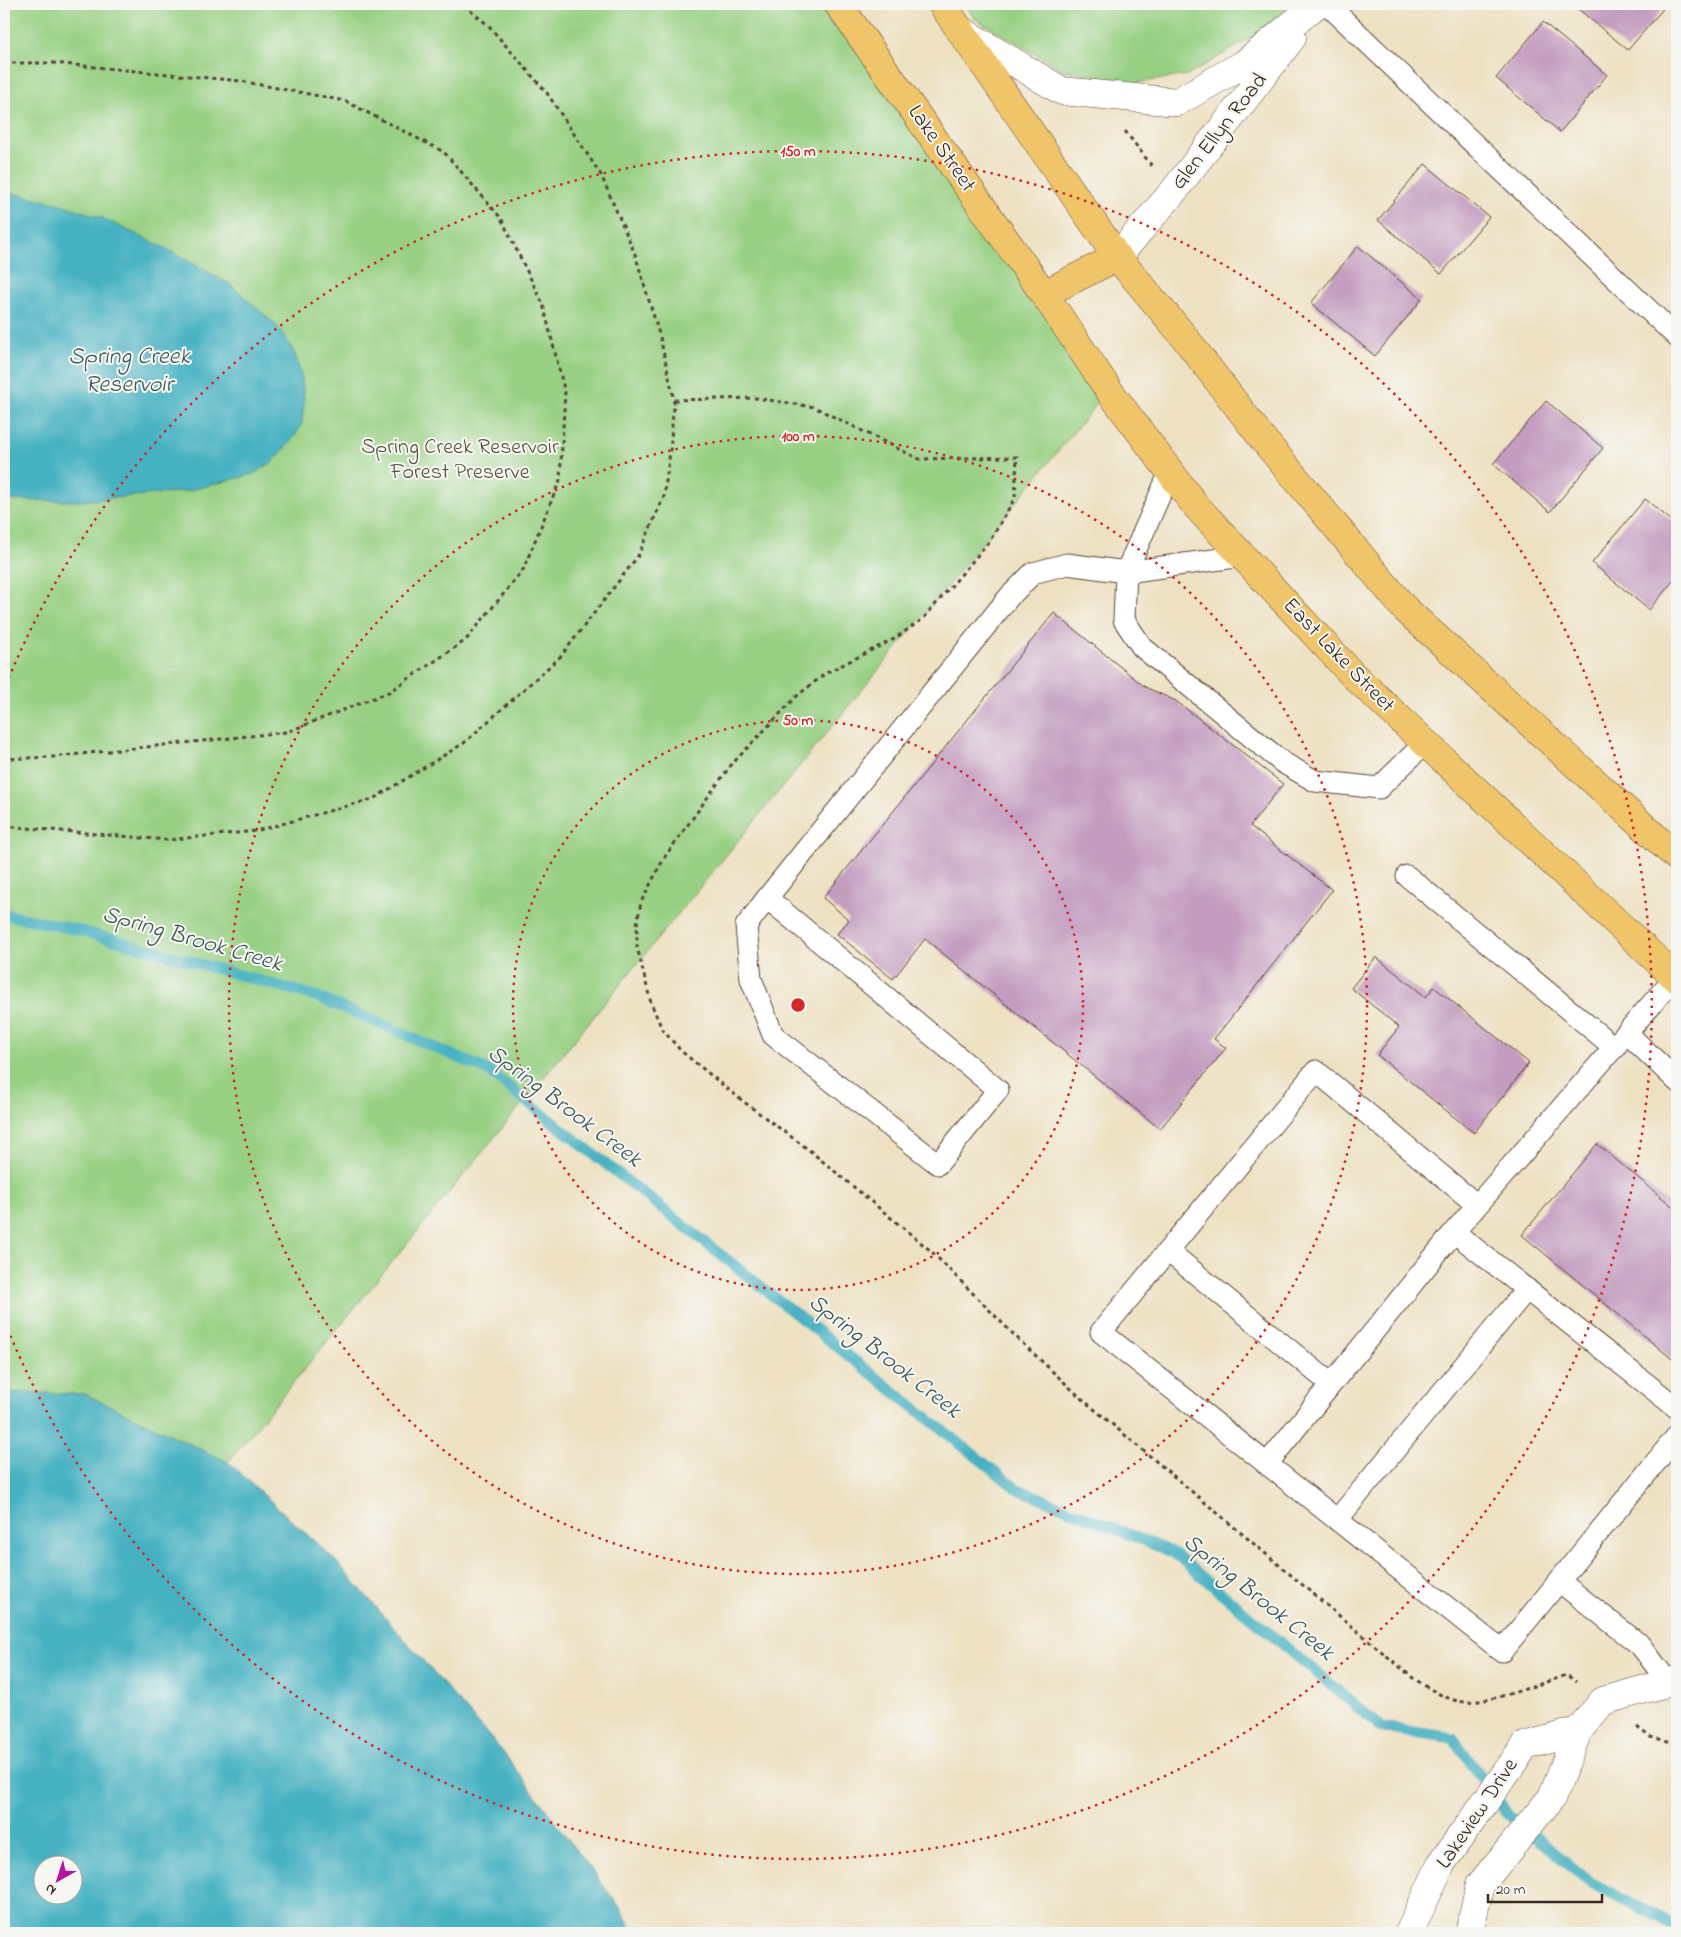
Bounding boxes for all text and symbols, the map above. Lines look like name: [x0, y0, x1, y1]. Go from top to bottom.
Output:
street label: Glen Ellyn Road: [1164, 67, 1277, 198]
street label: Lake Street: [899, 99, 983, 200]
text: 150 m: [780, 141, 816, 163]
water label: Spring Creek Reservoir: [68, 340, 191, 403]
text: 100 m: [781, 426, 815, 448]
park label: Spring Creek Reservoir Forest Preserve: [361, 432, 559, 489]
street label: East Lake Street: [1274, 591, 1402, 721]
text: 50 m: [783, 710, 814, 732]
water label: Spring Brook Creek: [98, 898, 288, 983]
centre of rings: [789, 996, 807, 1014]
water label: Spring Brook Creek: [479, 1037, 650, 1178]
water label: Spring Brook Creek: [800, 1286, 969, 1429]
water label: Spring Brook Creek: [1175, 1526, 1342, 1671]
street label: Lakeview Drive: [1429, 1752, 1527, 1876]
north arrow: [32, 1854, 82, 1904]
scale bar: [1488, 1872, 1602, 1904]
text: N: [40, 1878, 61, 1900]
text: 20 m: [1496, 1879, 1526, 1901]

